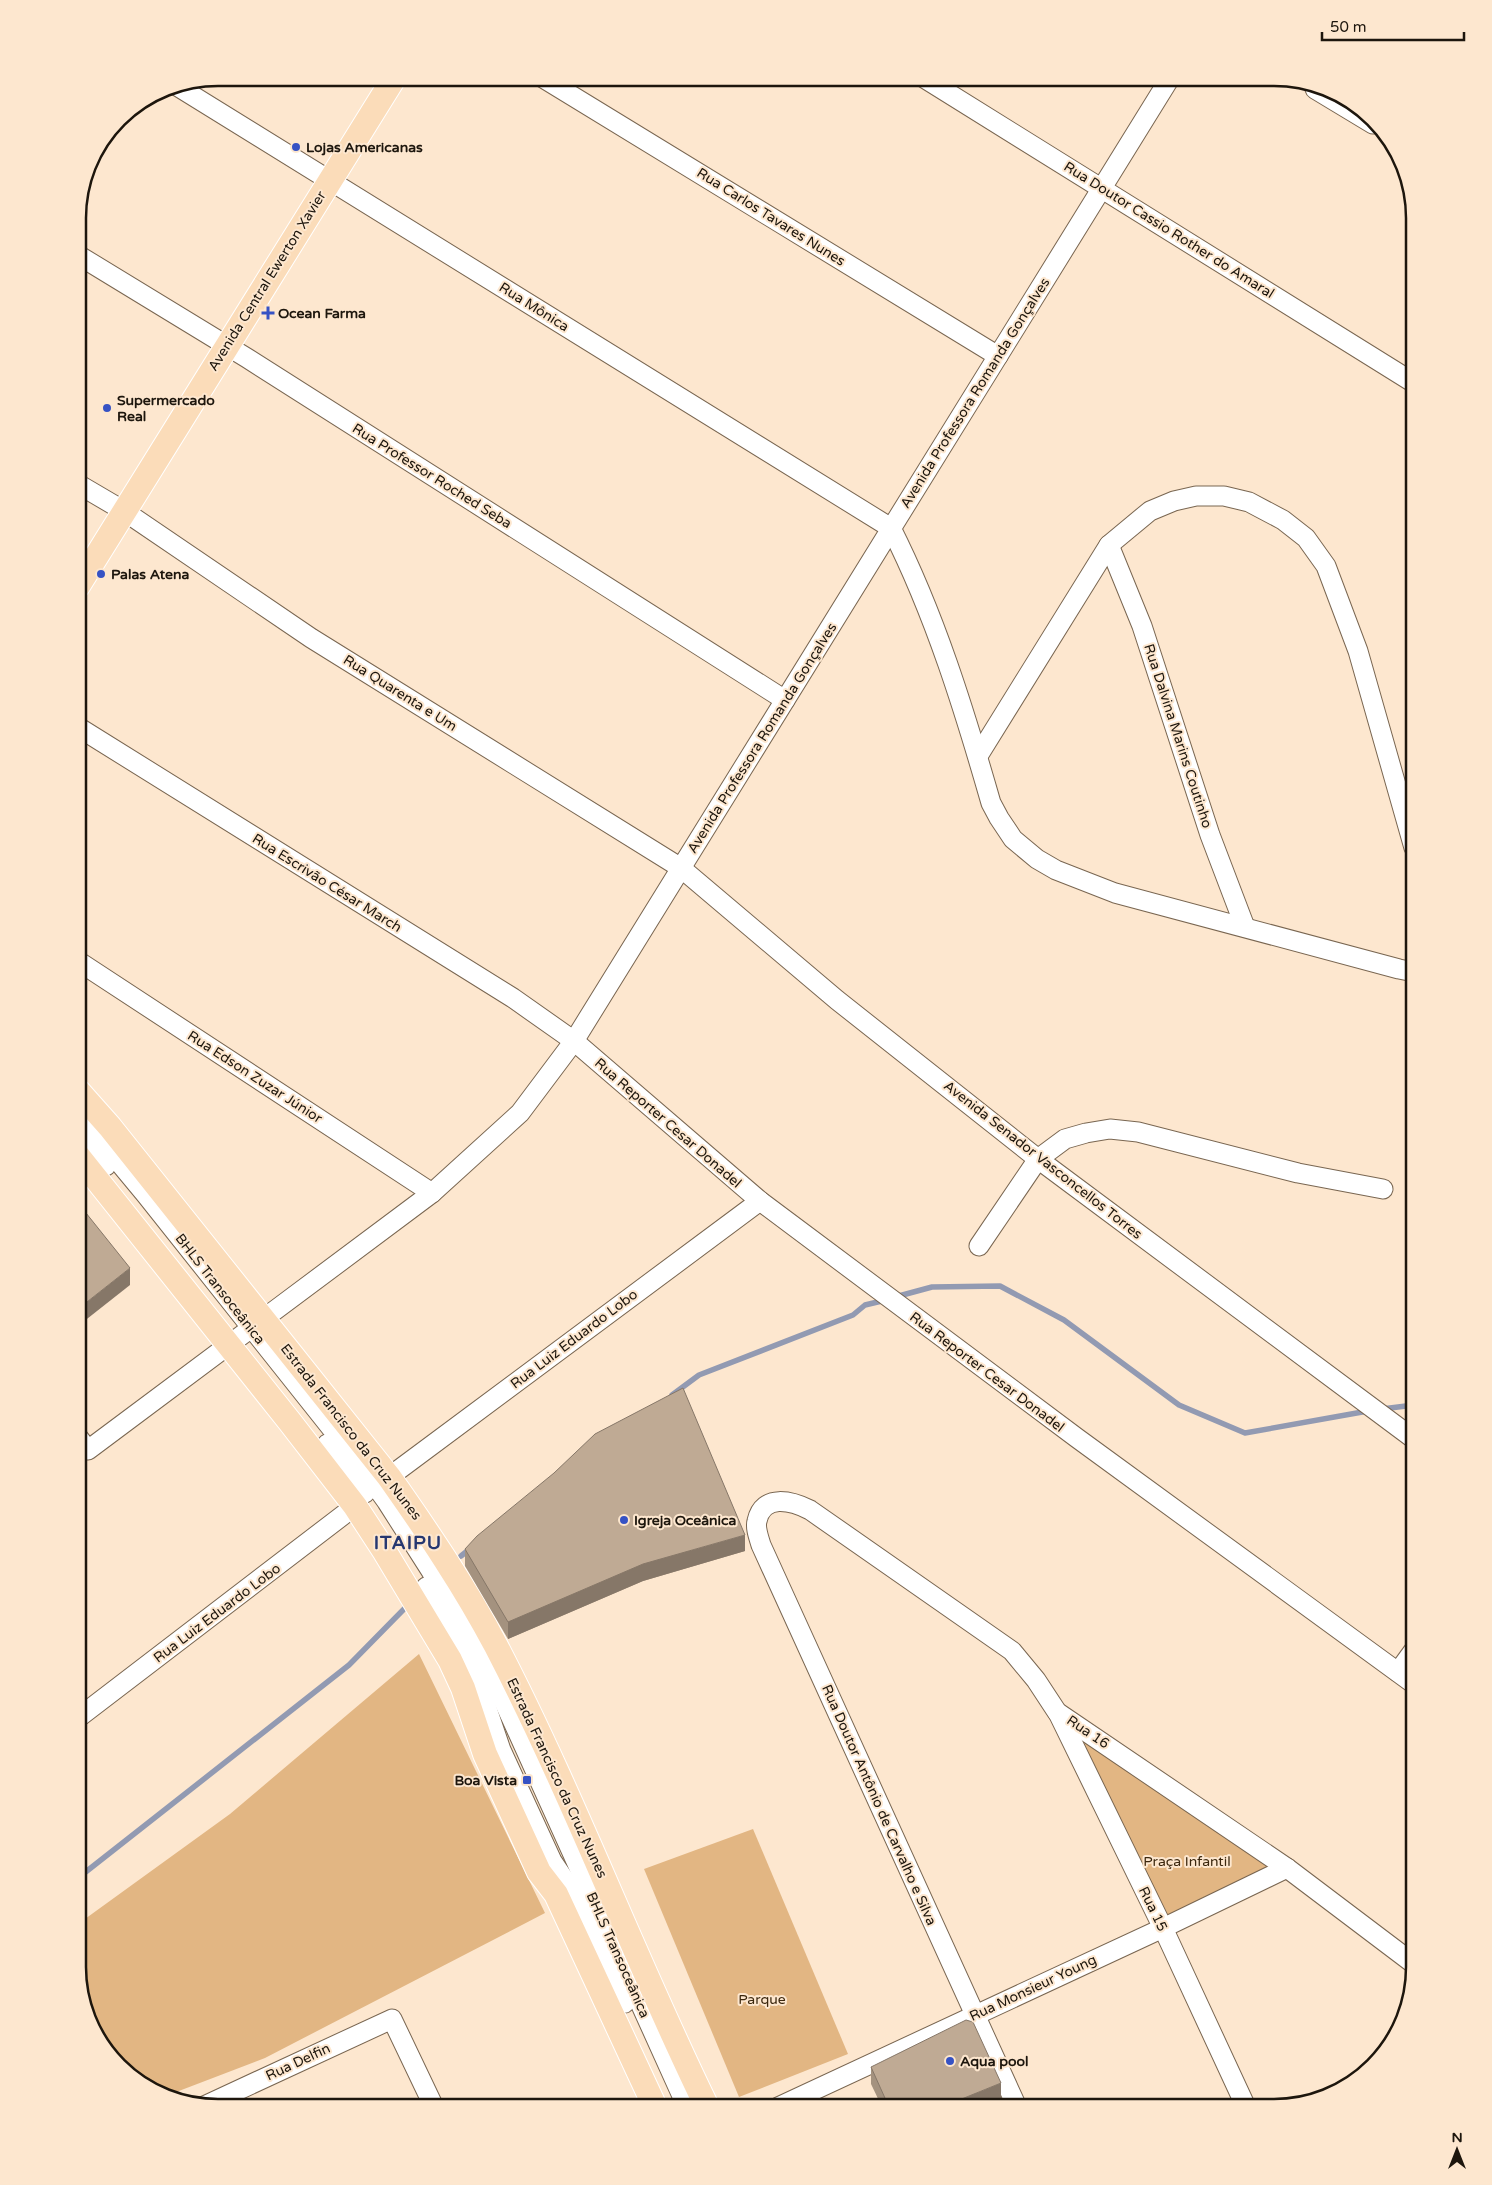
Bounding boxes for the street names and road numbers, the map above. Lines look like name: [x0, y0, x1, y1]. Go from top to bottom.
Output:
street label: Rua Doutor Cassio Rother do Amaral: [1061, 158, 1277, 302]
street label: Rua Carlos Tavares Nunes: [694, 164, 849, 270]
street label: Avenida Central Ewerton Xavier: [204, 187, 330, 374]
street label: Avenida Professora Romanda Gonçalves: [897, 274, 1054, 511]
street label: Rua Mônica: [496, 279, 572, 335]
street label: Rua Professor Roched Seba: [349, 420, 515, 532]
street label: Avenida Professora Romanda Gonçalves: [684, 619, 841, 856]
street label: Rua Dalvina Marins Coutinho: [1140, 642, 1216, 830]
street label: Rua Quarenta e Um: [340, 651, 460, 735]
street label: Rua Escrivão César March: [249, 830, 405, 936]
street label: Rua Edson Zuzar Júnior: [184, 1027, 326, 1127]
street label: Rua Reporter Cesar Donadel: [591, 1055, 745, 1191]
street label: Avenida Senador Vasconcellos Torres: [940, 1077, 1146, 1243]
street label: BHLS Transoceânica: [171, 1230, 269, 1348]
street label: Rua Luiz Eduardo Lobo: [507, 1286, 641, 1392]
street label: Rua Reporter Cesar Donadel: [906, 1308, 1068, 1436]
street label: Estrada Francisco da Cruz Nunes: [277, 1341, 425, 1524]
street label: Rua Luiz Eduardo Lobo: [150, 1560, 284, 1666]
street label: Estrada Francisco da Cruz Nunes: [503, 1675, 611, 1881]
street label: Rua Doutor Antônio de Carvalho e Silva: [818, 1682, 940, 1928]
street label: Rua 16: [1064, 1712, 1113, 1752]
street label: Rua 15: [1135, 1884, 1171, 1934]
street label: BHLS Transoceânica: [583, 1890, 653, 2020]
street label: Rua Monsieur Young: [967, 1951, 1099, 2025]
street label: Rua Delfin: [263, 2040, 333, 2084]

